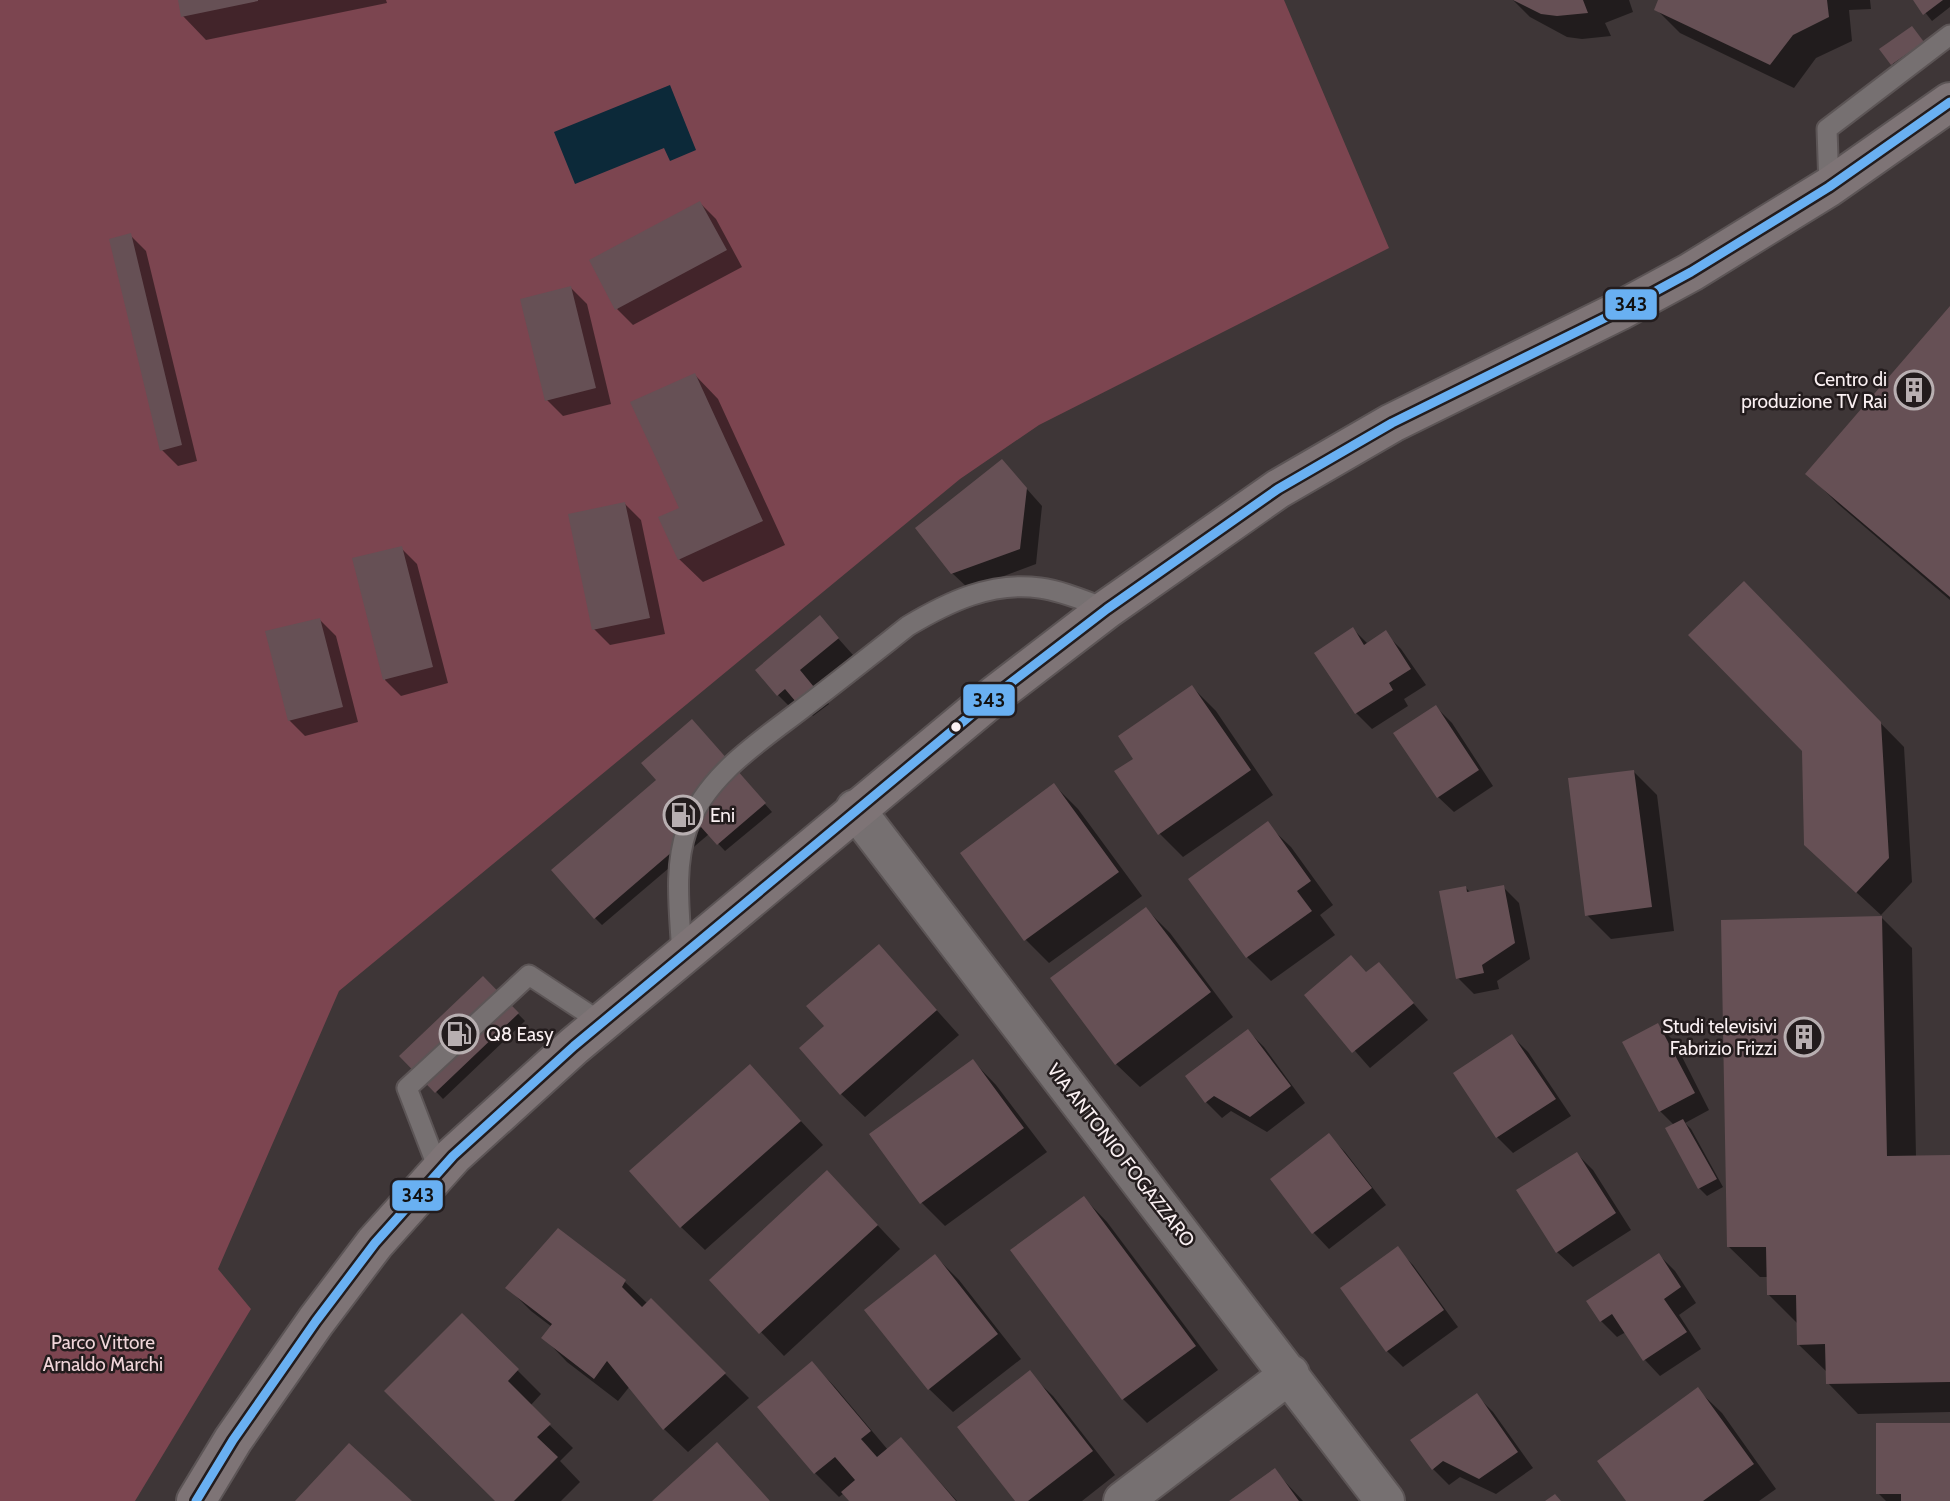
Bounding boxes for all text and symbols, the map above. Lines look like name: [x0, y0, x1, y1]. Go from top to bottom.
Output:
line badge: 343: [1604, 288, 1658, 321]
text: 343: [1615, 293, 1647, 316]
place label: Centro di produzione TV Rai: [1741, 368, 1887, 413]
building icon: Centro di produzione TV Rai: [1893, 369, 1935, 411]
line badge: 343: [962, 683, 1016, 717]
text: 343: [973, 689, 1005, 712]
unlabelled marker: [949, 720, 963, 734]
fuel station icon: Eni: [662, 794, 704, 836]
place label: Eni: [710, 804, 735, 827]
fuel station icon: Q8 Easy: [438, 1013, 480, 1055]
place label: Studi televisivi Fabrizio Frizzi: [1662, 1015, 1777, 1060]
building icon: Studi televisivi Fabrizio Frizzi: [1783, 1016, 1825, 1058]
place label: Q8 Easy: [486, 1023, 554, 1046]
street label: VIA ANTONIO FOGAZZARO: [1042, 1059, 1200, 1251]
line badge: 343: [391, 1179, 444, 1212]
text: 343: [402, 1184, 434, 1207]
park label: Parco Vittore Arnaldo Marchi: [43, 1331, 163, 1376]

